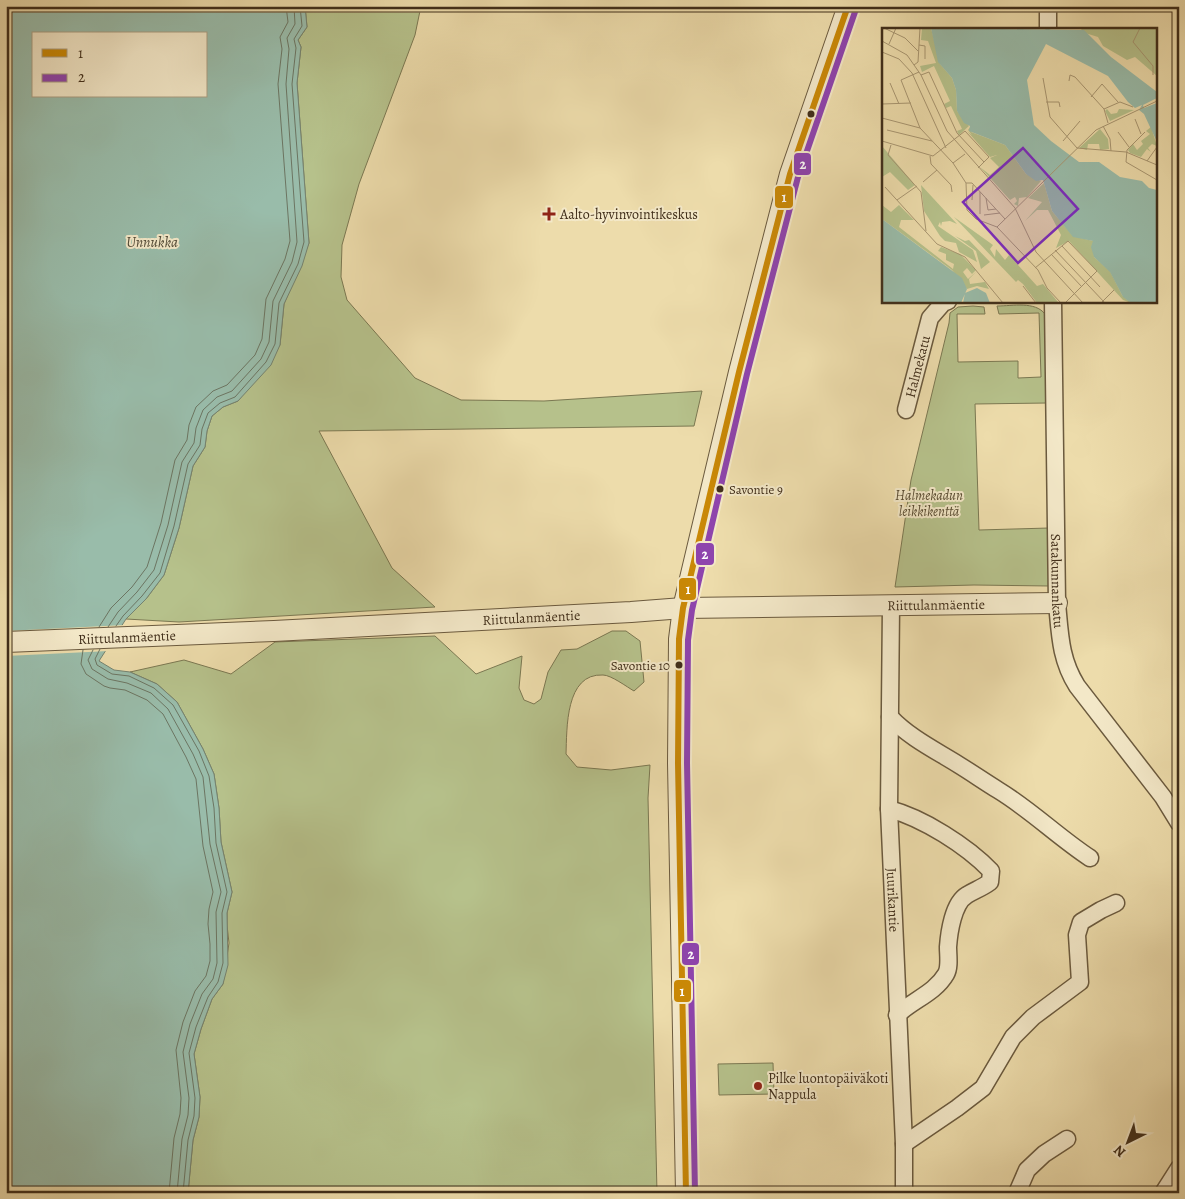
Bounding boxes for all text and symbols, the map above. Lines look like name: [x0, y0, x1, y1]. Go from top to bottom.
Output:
inset map: [882, 28, 1158, 302]
legend: [32, 32, 208, 98]
text: 1: [78, 43, 83, 63]
text: 2: [78, 67, 85, 87]
unlabelled marker: [806, 109, 816, 119]
line badge: 2: [793, 152, 812, 176]
text: 2: [800, 155, 807, 174]
line badge: 1: [774, 185, 794, 209]
text: 1: [781, 188, 787, 207]
place label: Aalto-hyvinvointikeskus: [559, 205, 698, 224]
marker: Aalto-hyvinvointikeskus: [542, 207, 556, 221]
water label: Unnukka: [126, 232, 178, 252]
street label: Halmekatu: [901, 333, 935, 400]
place label: Savontie 9: [729, 481, 783, 498]
marker: Savontie 9: [715, 484, 725, 494]
park label: Halmekadun leikkikenttä: [895, 486, 963, 521]
street label: Satakunnankatu: [1046, 534, 1068, 629]
line badge: 2: [695, 542, 715, 566]
text: 2: [702, 545, 709, 564]
line badge: 1: [678, 577, 697, 601]
text: 1: [685, 580, 691, 599]
street label: Riittulanmäentie: [887, 595, 985, 615]
street label: Riittulanmäentie: [482, 606, 581, 630]
street label: Riittulanmäentie: [78, 626, 176, 649]
place label: Savontie 10: [611, 657, 670, 674]
marker: Savontie 10: [674, 660, 684, 670]
street label: Juurikantie: [882, 867, 904, 933]
line badge: 2: [681, 942, 700, 966]
text: 2: [688, 945, 695, 964]
line badge: 1: [673, 979, 692, 1003]
text: 1: [679, 982, 685, 1001]
place label: Pilke luontopäiväkoti Nappula: [768, 1069, 889, 1104]
marker: Pilke luontopäiväkoti Nappula: [752, 1080, 764, 1092]
north arrow: [1102, 1116, 1152, 1166]
text: N: [1109, 1141, 1130, 1162]

